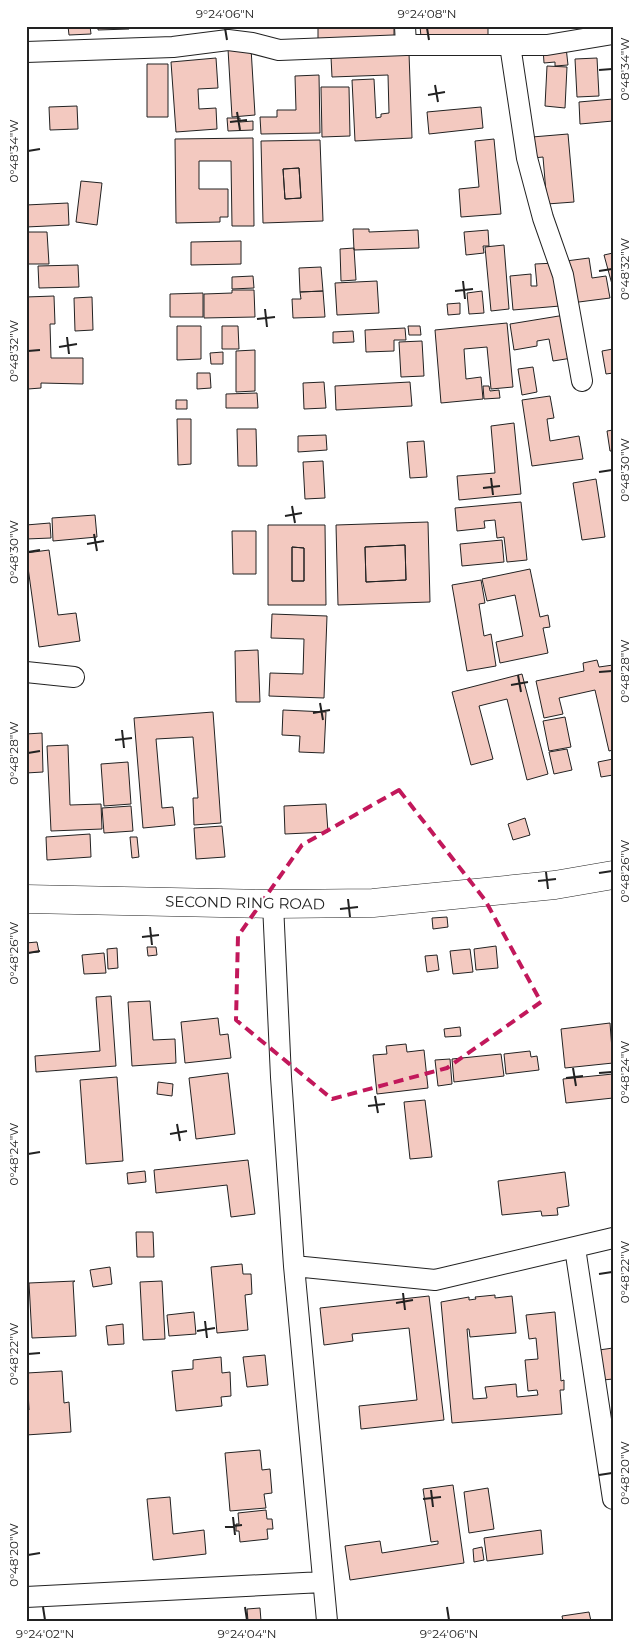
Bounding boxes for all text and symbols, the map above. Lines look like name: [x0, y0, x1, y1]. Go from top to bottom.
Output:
text: 9°24'06"N: [196, 6, 254, 21]
text: 9°24'08"N: [397, 6, 457, 21]
text: 0°48'34"W: [617, 37, 632, 101]
text: 0°48'34"W: [6, 119, 21, 183]
text: 0°48'32"W: [617, 238, 632, 300]
text: 0°48'32"W: [6, 320, 21, 382]
text: 0°48'30"W: [617, 438, 632, 502]
text: 0°48'30"W: [6, 520, 21, 584]
text: 0°48'28"W: [617, 639, 632, 703]
text: 0°48'28"W: [6, 721, 21, 785]
text: 0°48'26"W: [617, 840, 632, 902]
street label: SECOND RING ROAD: [165, 892, 325, 913]
text: 0°48'26"W: [6, 922, 21, 984]
text: 0°48'24"W: [617, 1041, 632, 1103]
text: 0°48'24"W: [6, 1123, 21, 1185]
text: 0°48'22"W: [617, 1241, 632, 1303]
text: 0°48'22"W: [6, 1323, 21, 1385]
text: 0°48'20"W: [617, 1441, 632, 1505]
text: 0°48'20"W: [6, 1523, 21, 1587]
text: 9°24'02"N: [16, 1626, 74, 1641]
text: 9°24'04"N: [217, 1626, 277, 1641]
text: 9°24'06"N: [420, 1626, 478, 1641]

